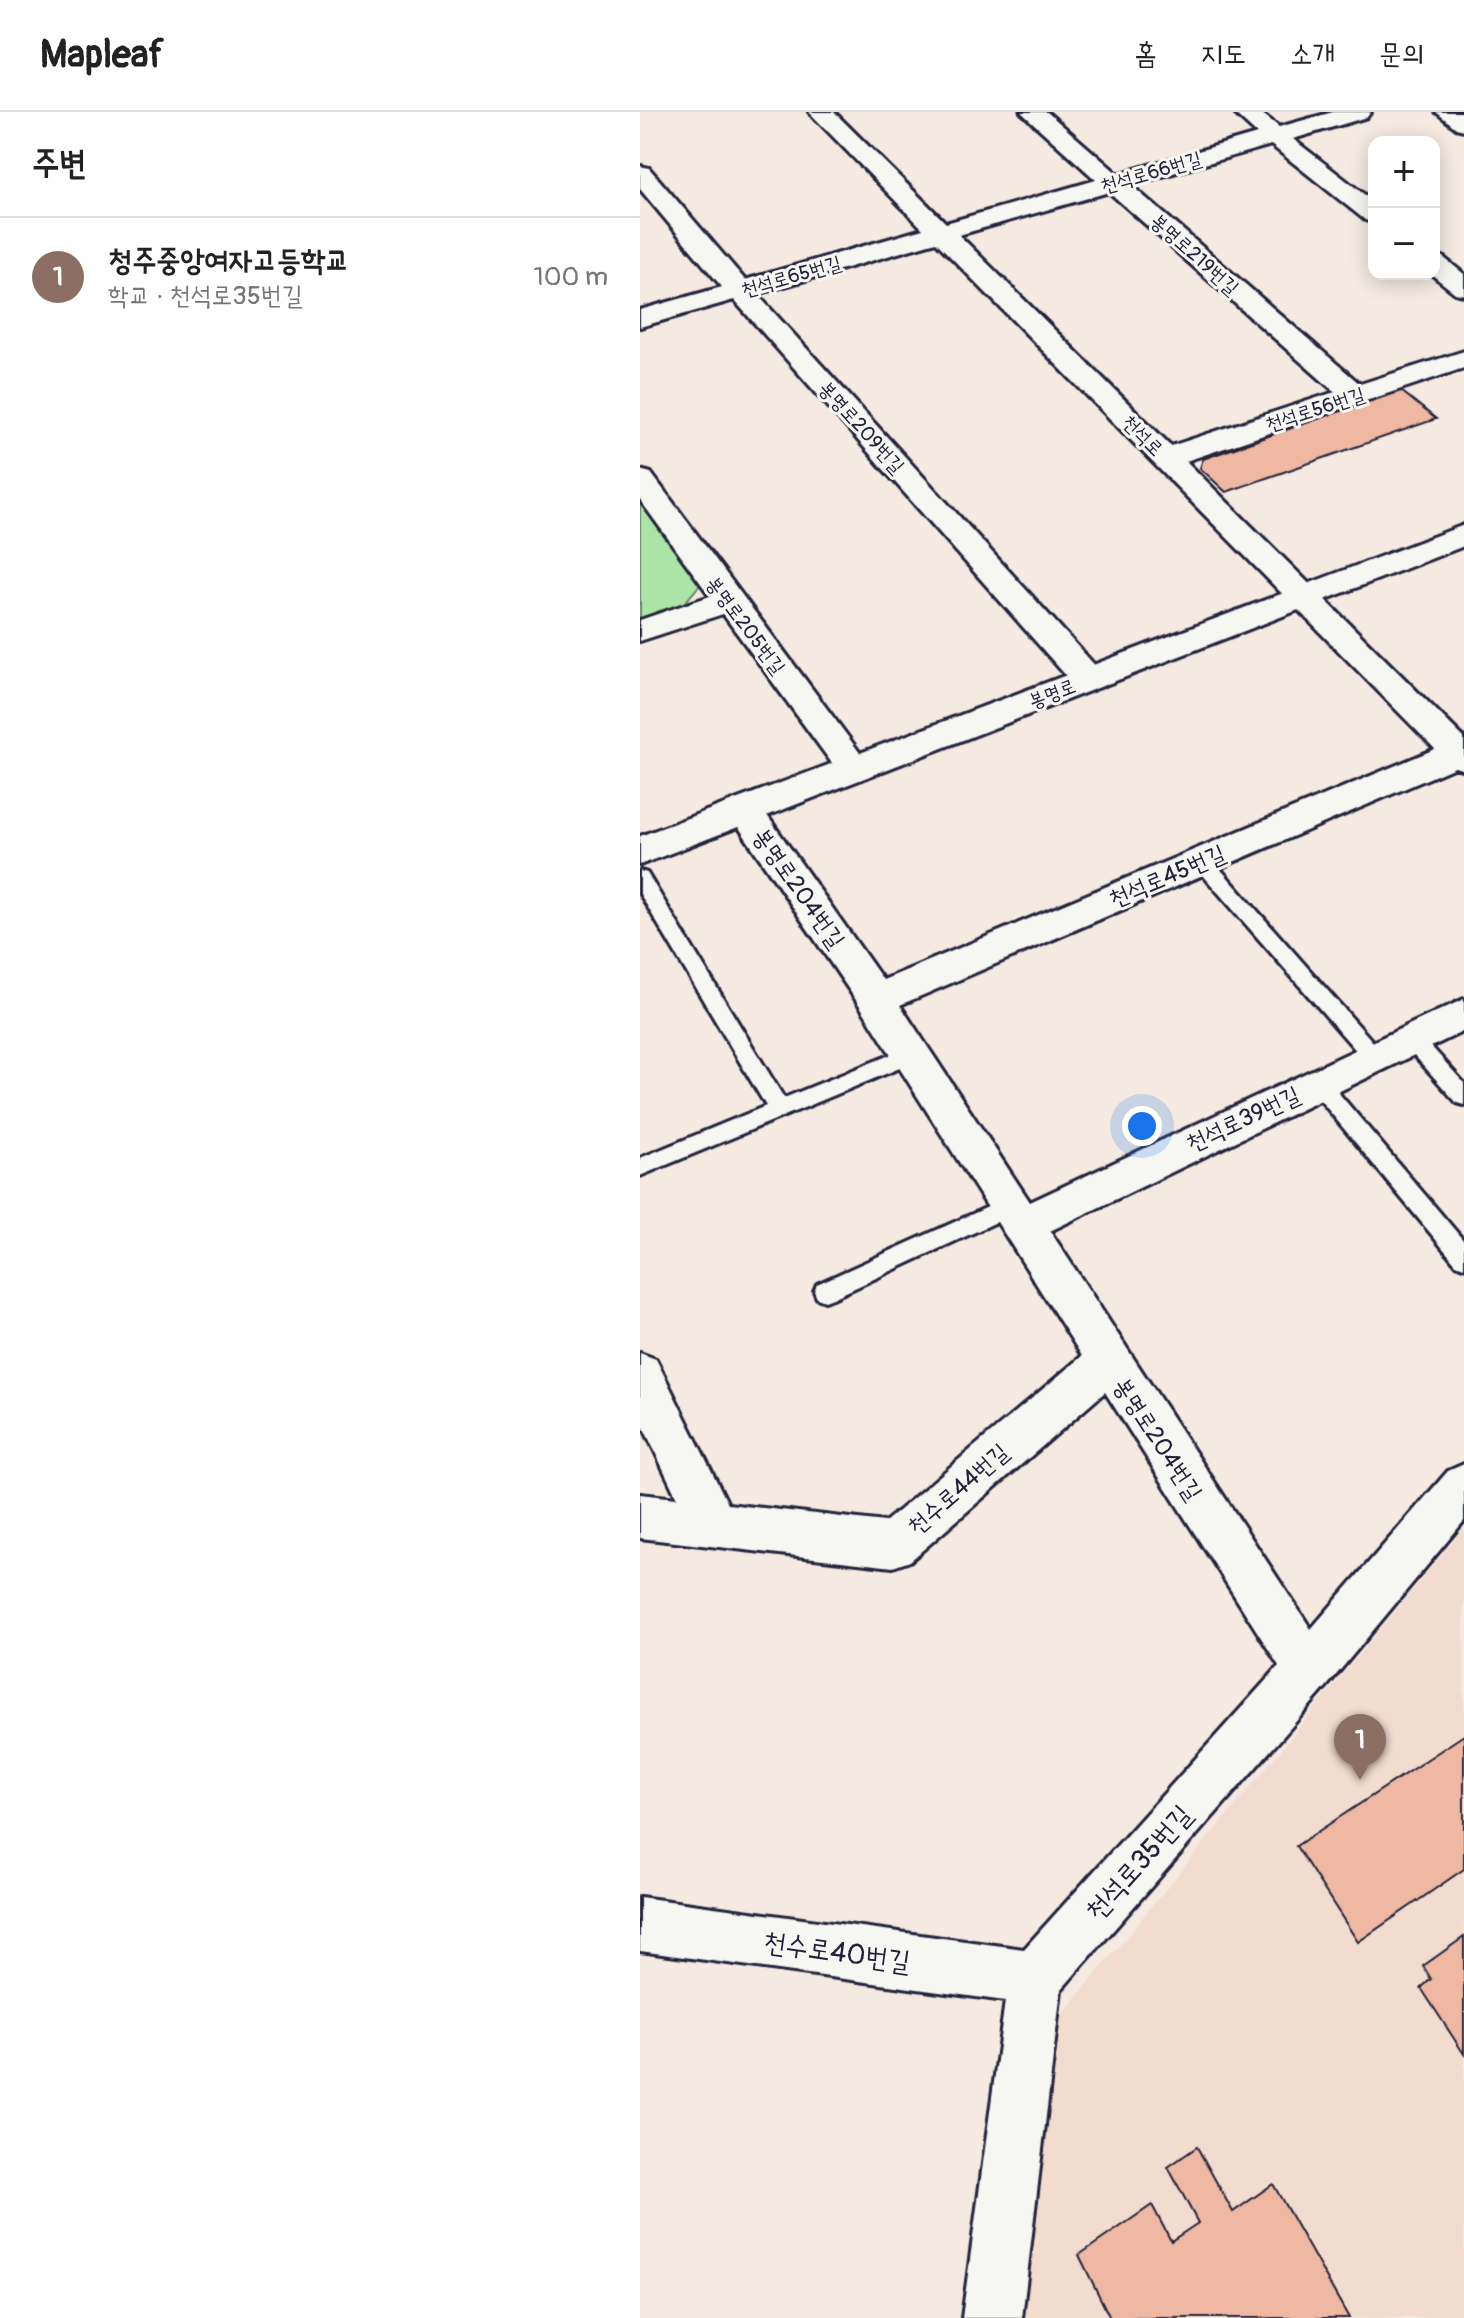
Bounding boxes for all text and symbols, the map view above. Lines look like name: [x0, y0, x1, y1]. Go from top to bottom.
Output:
text: Mapleaf: [40, 31, 164, 79]
text: 홈: [1134, 37, 1157, 72]
text: 지도: [1201, 37, 1246, 72]
text: 소개: [1290, 37, 1335, 72]
text: 문의: [1379, 37, 1424, 72]
map controls: [1368, 136, 1440, 280]
button: +: [1368, 136, 1440, 208]
text: 주변: [32, 142, 87, 185]
street label: 천석로66번길: [1098, 146, 1204, 199]
street label: 봉명로219번길: [1146, 208, 1244, 300]
button: −: [1368, 208, 1440, 280]
text: 청주중앙여자고등학교: [108, 242, 349, 279]
street label: 천석로65번길: [738, 250, 844, 303]
text: 1: [53, 261, 63, 293]
text: 100 m: [534, 261, 608, 293]
text: 학교 · 천석로35번길: [108, 280, 303, 312]
street label: 봉명로209번길: [814, 376, 910, 479]
street label: 천석로56번길: [1262, 382, 1368, 437]
street label: 천석로: [1117, 409, 1169, 461]
street label: 봉명로205번길: [701, 571, 791, 679]
street label: 봉명로: [1025, 673, 1079, 714]
street label: 봉명로204번길: [746, 823, 851, 954]
street label: 천석로45번길: [1105, 839, 1230, 914]
street label: 천석로39번길: [1182, 1080, 1305, 1158]
your location: [1122, 1106, 1162, 1146]
street label: 봉명로204번길: [1107, 1373, 1208, 1506]
street label: 천수로44번길: [902, 1438, 1015, 1541]
pin: 1: [1334, 1714, 1386, 1780]
street label: 천석로35번길: [1078, 1798, 1200, 1928]
street label: 천수로40번길: [761, 1925, 913, 1980]

